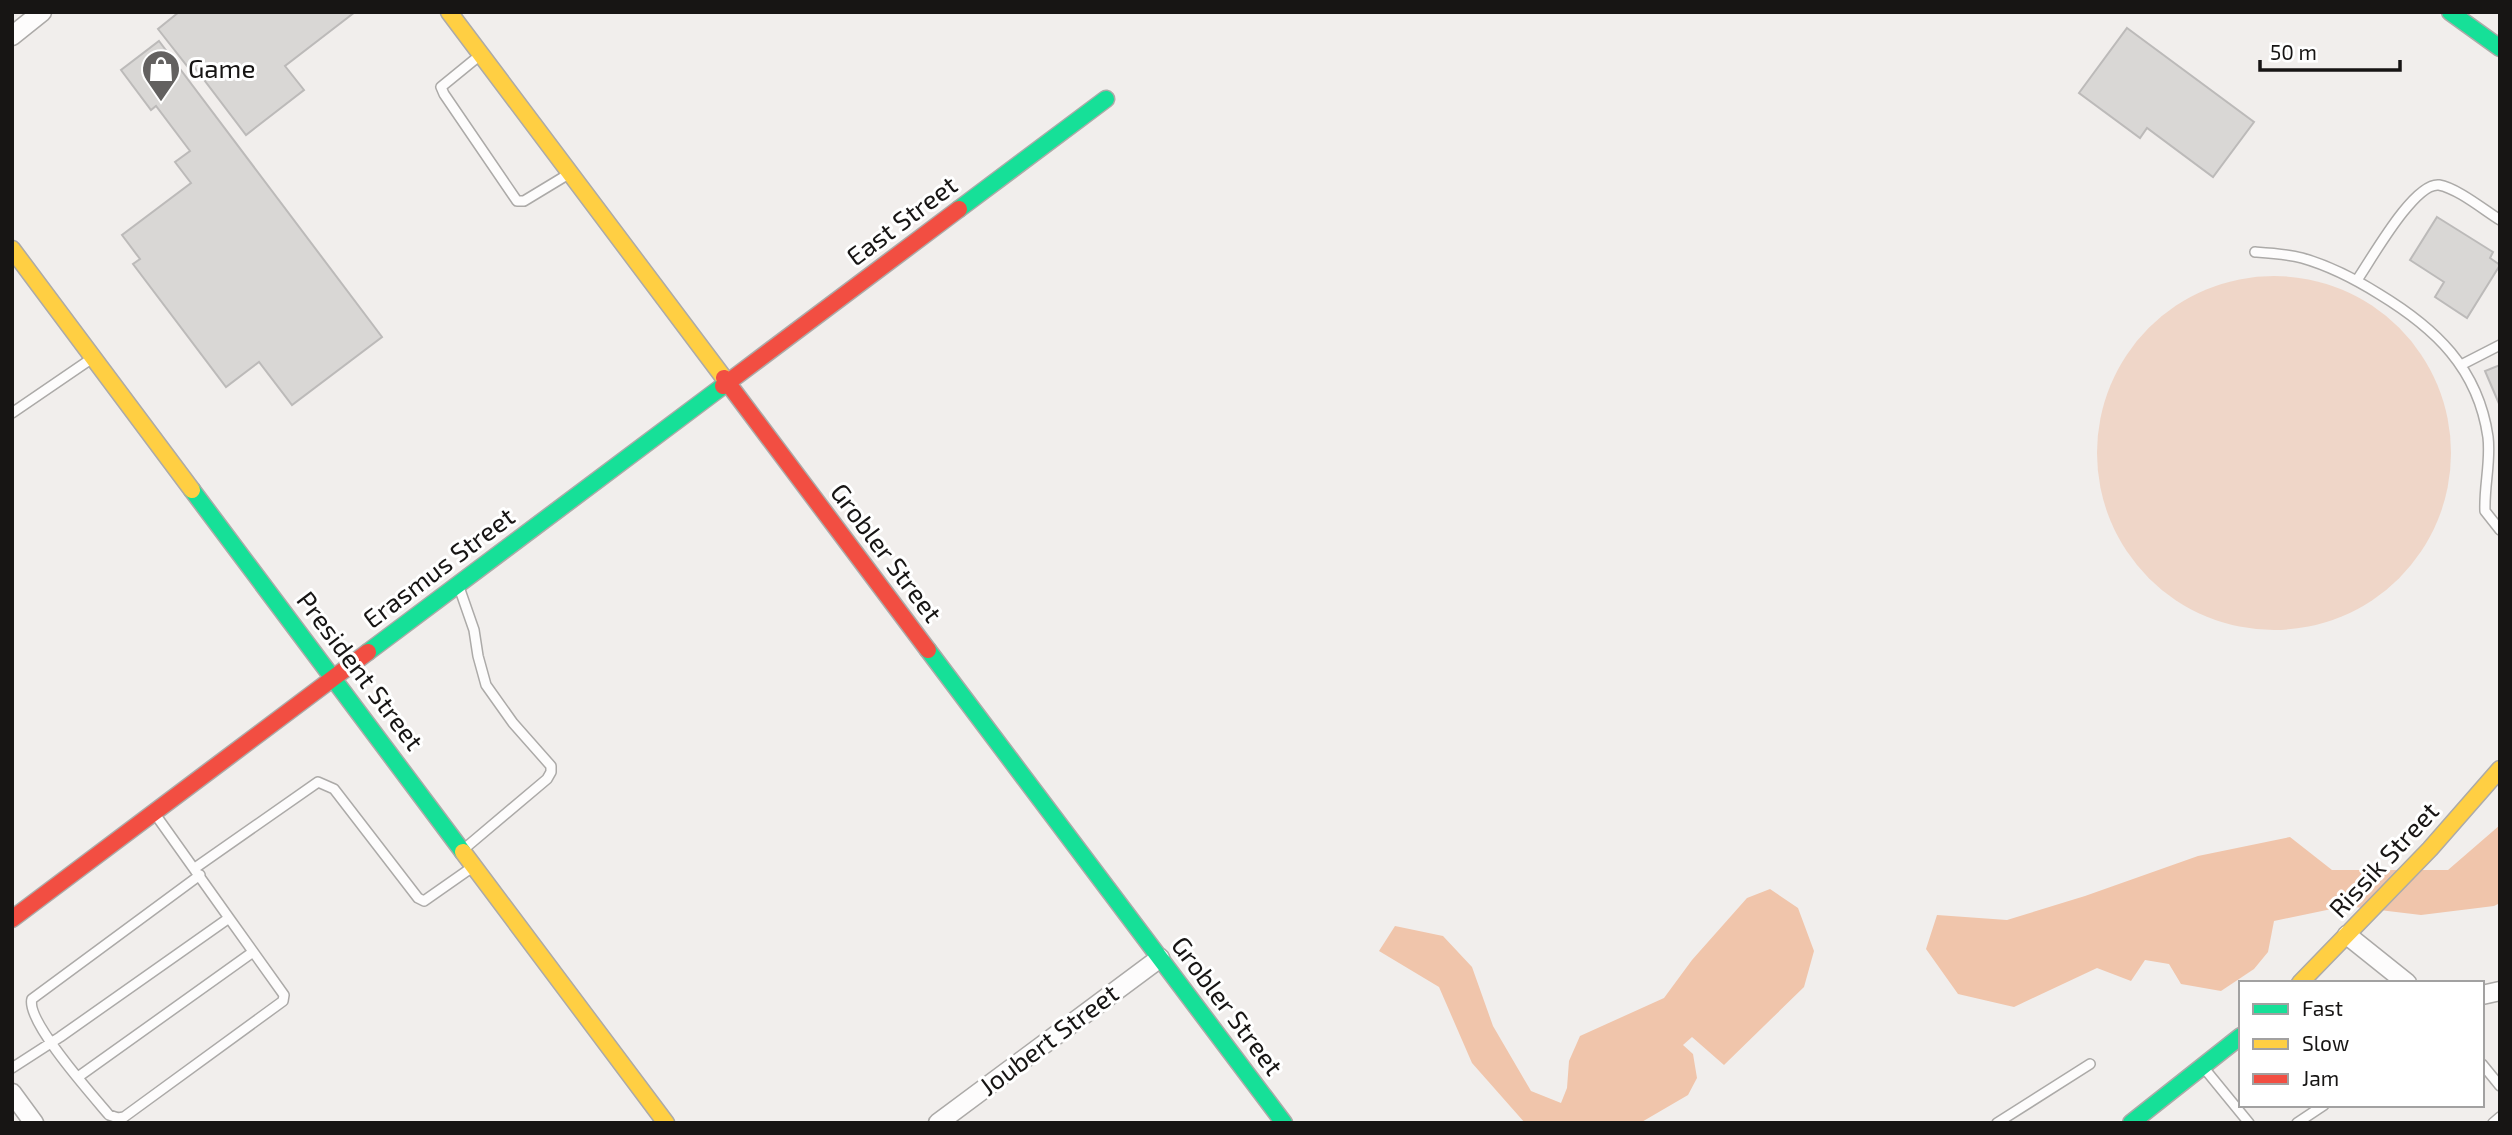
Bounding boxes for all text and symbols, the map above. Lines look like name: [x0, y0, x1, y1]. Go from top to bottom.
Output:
scale bar: [2260, 28, 2400, 72]
text: 50 m: [2270, 39, 2317, 64]
shop icon: Game: [140, 48, 182, 103]
place label: Game: [188, 52, 255, 83]
street label: East Street: [840, 168, 962, 271]
street label: Grobler Street: [825, 477, 949, 628]
street label: Erasmus Street: [356, 500, 520, 634]
street label: President Street: [291, 585, 431, 756]
street label: Rissik Street: [2322, 795, 2444, 923]
street label: Grobler Street: [1166, 930, 1290, 1081]
street label: Joubert Street: [973, 977, 1124, 1101]
legend: [2239, 981, 2484, 1107]
text: Fast: [2302, 995, 2343, 1020]
text: Slow: [2302, 1030, 2349, 1055]
text: Jam: [2302, 1065, 2339, 1090]

